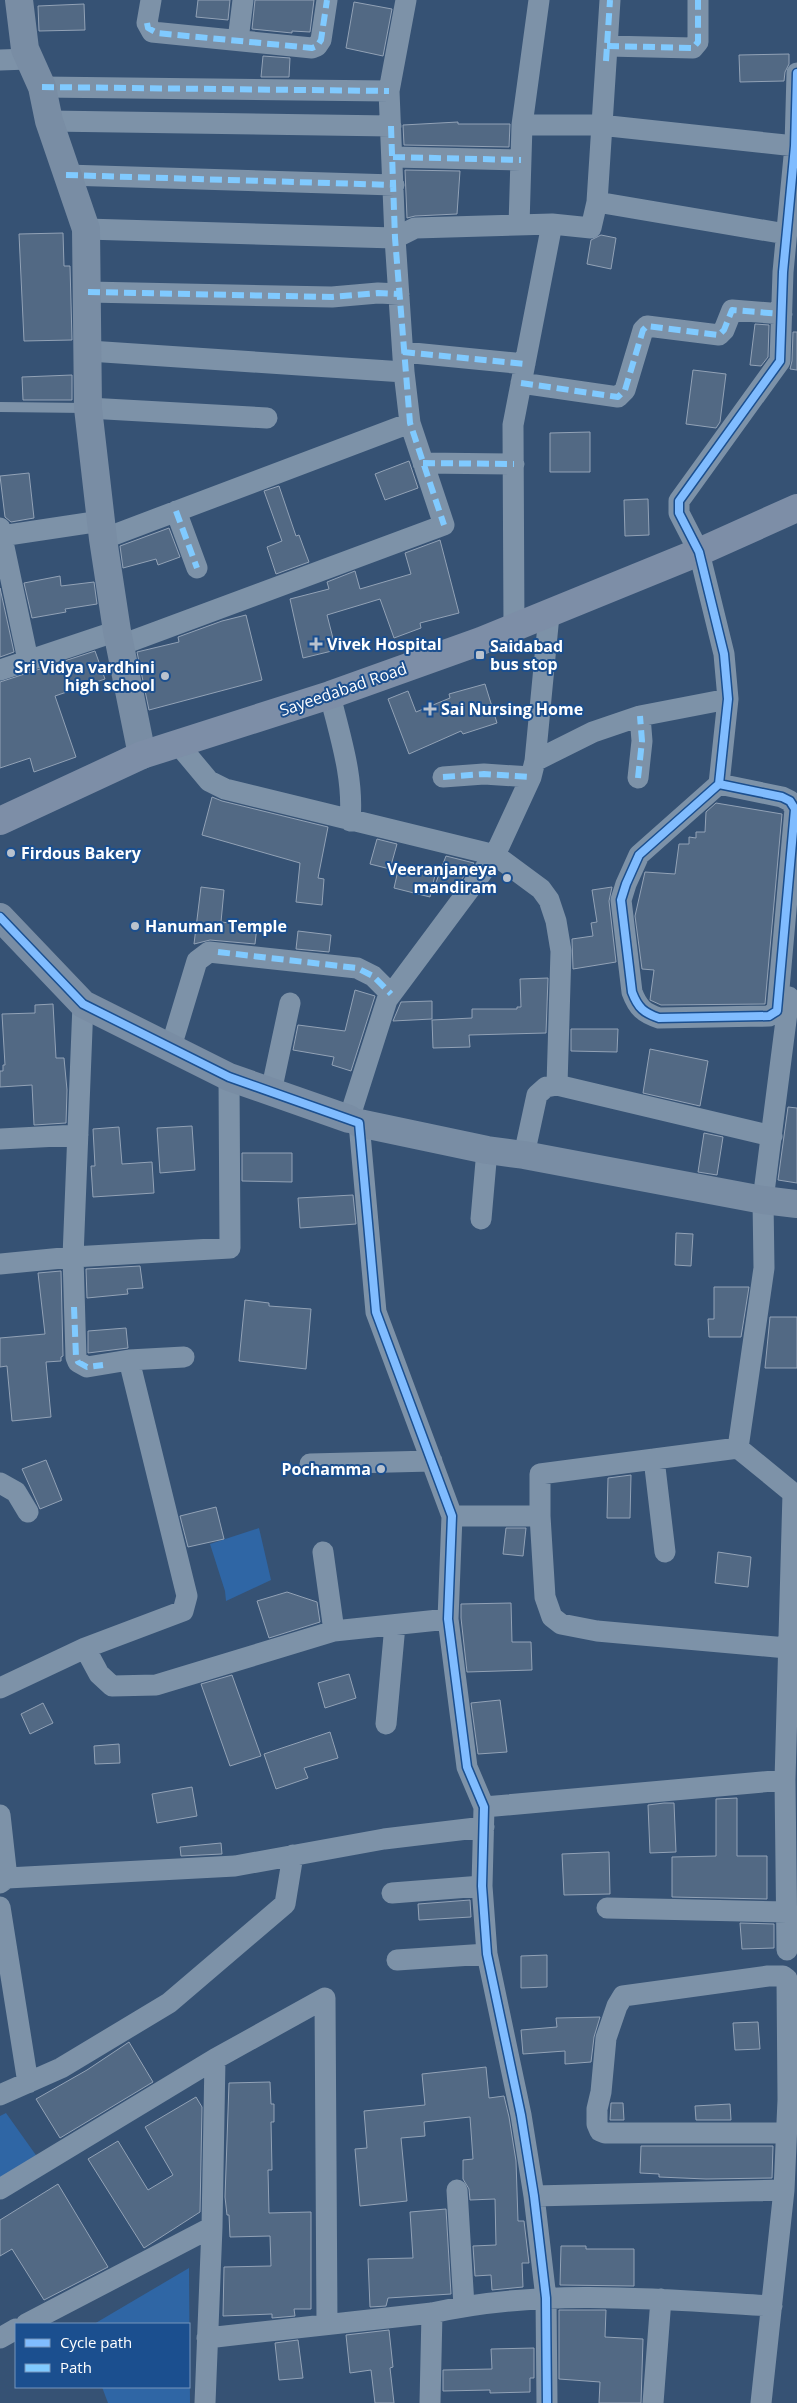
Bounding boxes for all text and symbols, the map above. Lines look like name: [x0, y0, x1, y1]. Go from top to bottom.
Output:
place label: Vivek Hospital: [327, 633, 442, 655]
place label: Saidabad bus stop: [490, 635, 563, 675]
marker: Vivek Hospital: [309, 637, 323, 651]
marker: Saidabad bus stop: [474, 649, 486, 661]
place label: Sri Vidya vardhini high school: [15, 656, 155, 696]
street label: Sayeedabad Road: [276, 657, 410, 721]
marker: Sri Vidya vardhini high school: [159, 670, 171, 682]
place label: Sai Nursing Home: [441, 698, 583, 720]
marker: Sai Nursing Home: [423, 702, 437, 716]
place label: Firdous Bakery: [21, 842, 142, 864]
marker: Firdous Bakery: [5, 847, 17, 859]
place label: Veeranjaneya mandiram: [387, 858, 497, 898]
marker: Veeranjaneya mandiram: [501, 872, 513, 884]
place label: Hanuman Temple: [145, 915, 287, 937]
marker: Hanuman Temple: [129, 920, 141, 932]
place label: Pochamma: [282, 1458, 371, 1480]
marker: Pochamma: [375, 1463, 387, 1475]
legend: [15, 2323, 190, 2388]
text: Cycle path: [60, 2332, 132, 2352]
text: Path: [60, 2357, 92, 2377]

